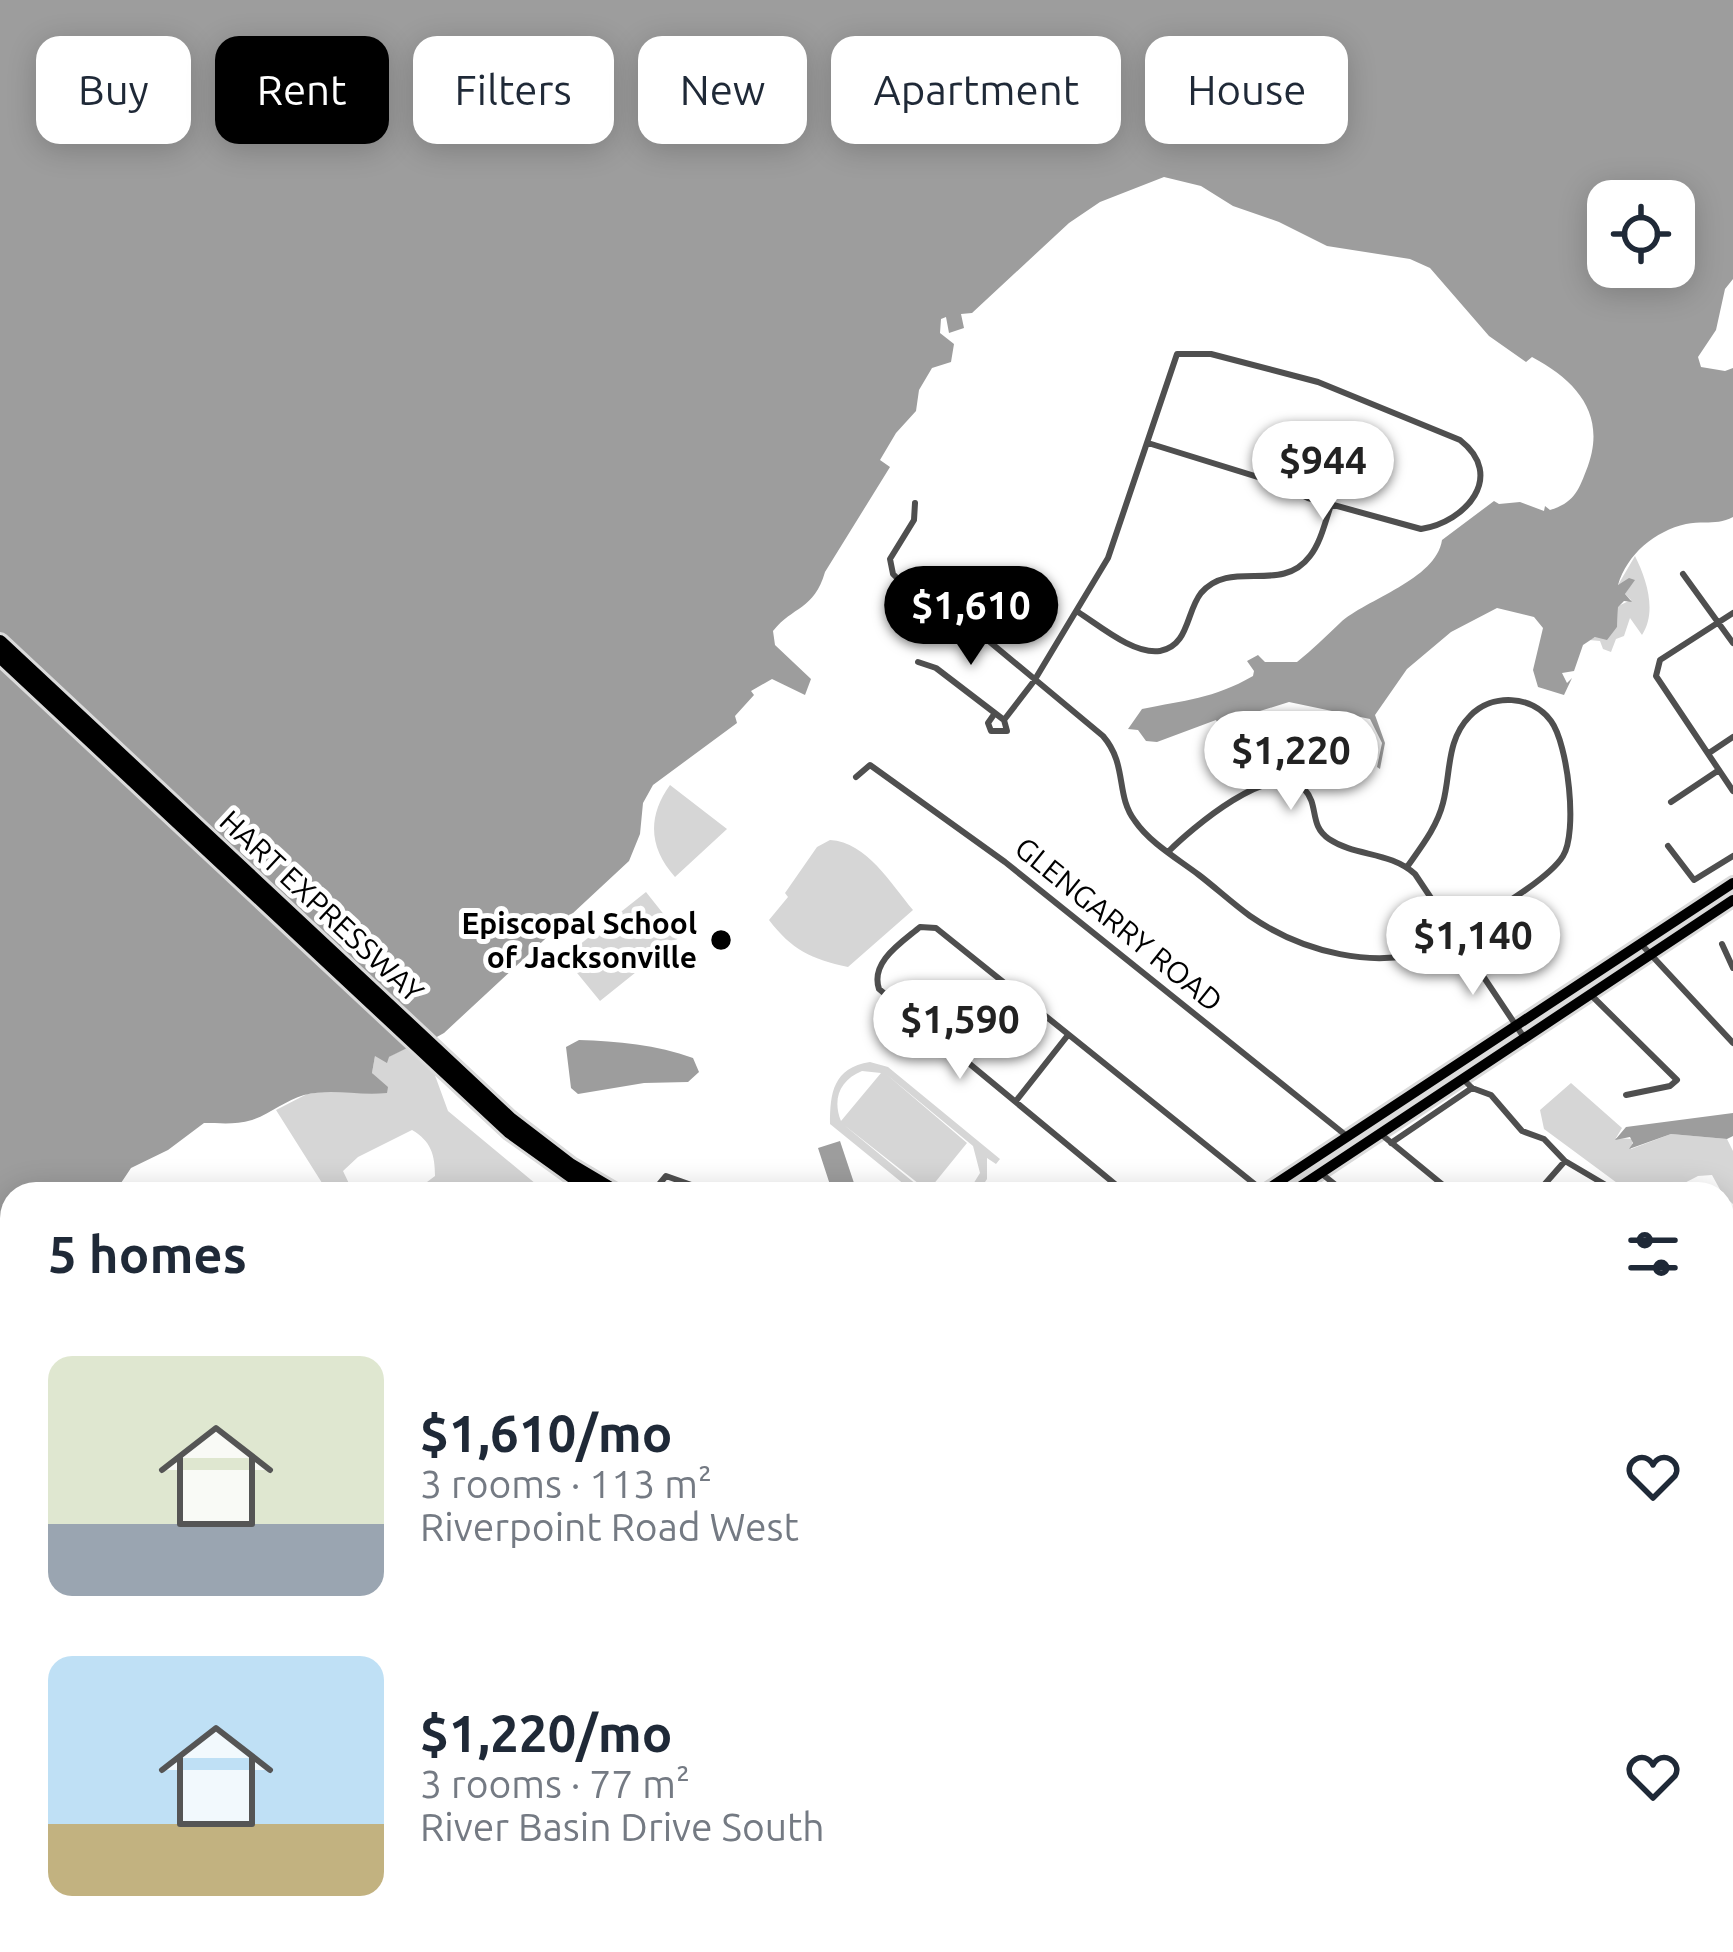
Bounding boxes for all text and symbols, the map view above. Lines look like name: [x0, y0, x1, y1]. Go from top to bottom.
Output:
chip: Buy: [36, 36, 191, 144]
chip: Rent: [215, 36, 389, 144]
chip: Filters: [413, 36, 614, 144]
chip: New: [638, 36, 807, 144]
chip: Apartment: [831, 36, 1121, 144]
chip: House: [1145, 36, 1348, 144]
map controls: [1587, 180, 1695, 288]
button: locate: [1587, 180, 1695, 288]
pin: $944: [1252, 421, 1394, 523]
text: $944: [1279, 438, 1367, 481]
pin: $1,610: [873, 566, 1069, 668]
text: $1,610: [911, 583, 1031, 626]
pin: $1,220: [1193, 711, 1389, 813]
text: $1,220: [1231, 728, 1351, 771]
street label: HART EXPRESSWAY: [213, 803, 431, 1009]
street label: GLENGARRY ROAD: [1009, 830, 1229, 1018]
pin: $1,140: [1375, 896, 1571, 998]
place label: Episcopal School of Jacksonville: [461, 906, 697, 974]
text: $1,140: [1413, 913, 1533, 956]
marker: Episcopal School of Jacksonville: [708, 927, 734, 953]
pin: $1,590: [862, 980, 1058, 1082]
text: $1,590: [900, 997, 1020, 1040]
icon: filters: [1620, 1221, 1686, 1287]
text: 5 homes: [48, 1225, 247, 1283]
icon: home: [144, 1404, 288, 1548]
text: $1,610/mo: [420, 1404, 672, 1462]
icon: heart: [1620, 1443, 1686, 1509]
text: 3 rooms · 113 m²: [420, 1462, 712, 1505]
text: Riverpoint Road West: [420, 1505, 799, 1548]
icon: home: [144, 1704, 288, 1848]
text: $1,220/mo: [420, 1704, 672, 1762]
icon: heart: [1620, 1743, 1686, 1809]
text: 3 rooms · 77 m²: [420, 1762, 690, 1805]
text: River Basin Drive South: [420, 1805, 825, 1848]

